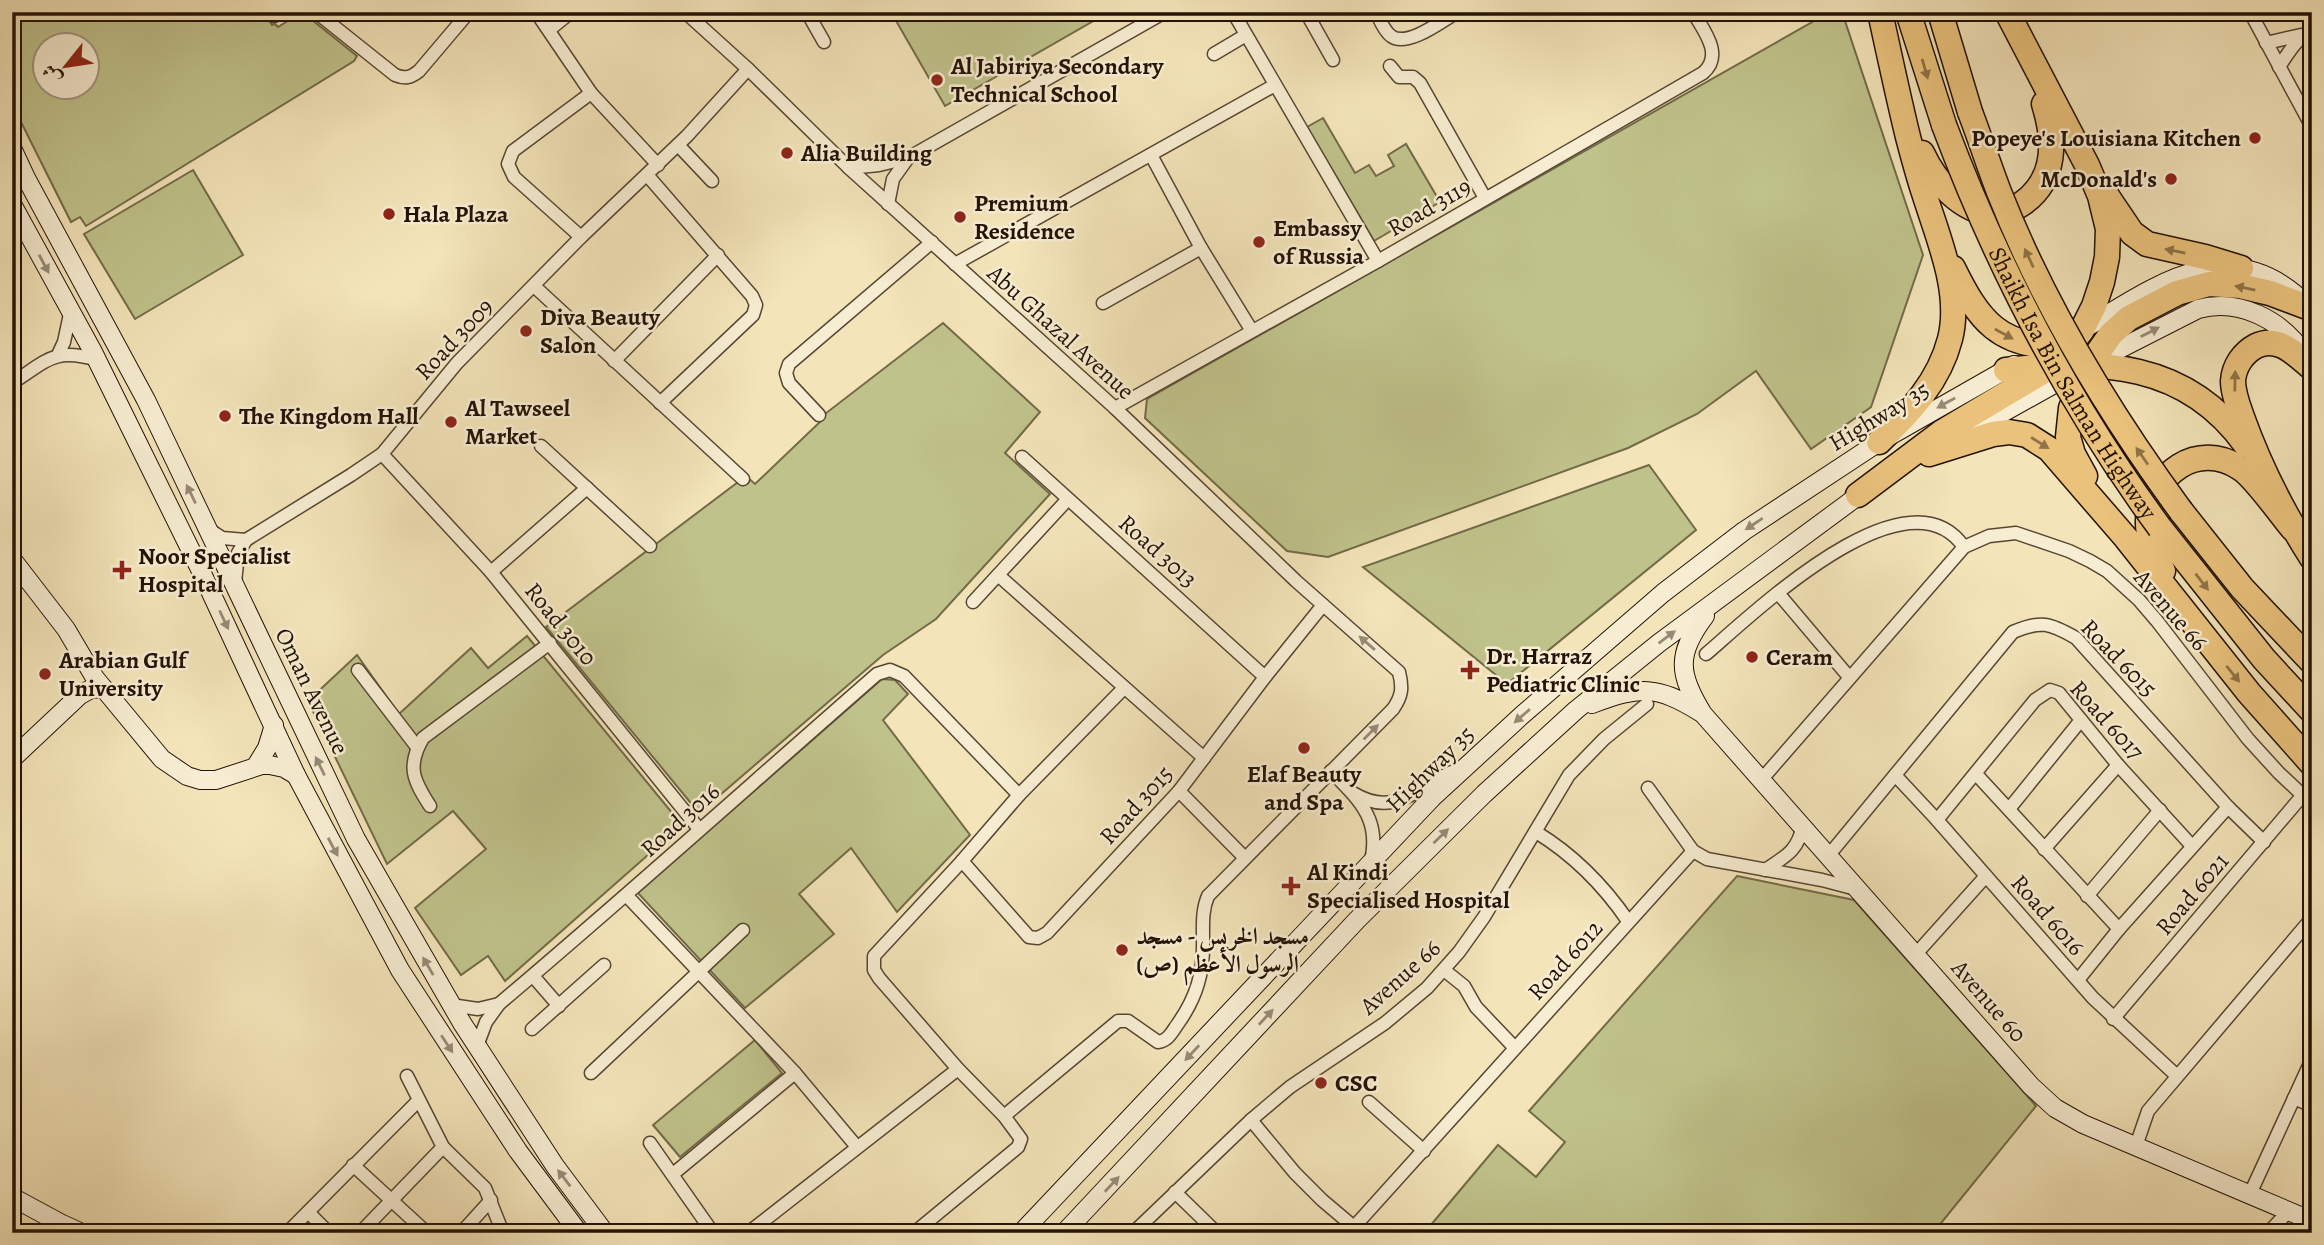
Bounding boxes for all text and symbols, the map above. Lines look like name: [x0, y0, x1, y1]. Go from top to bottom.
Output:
north arrow: [32, 32, 102, 102]
place label: Al Jabiriya Secondary Technical School: [950, 50, 1164, 110]
text: ش: [36, 59, 68, 89]
one-way arrow: [1920, 59, 1930, 80]
marker: Al Jabiriya Secondary Technical School: [929, 72, 945, 88]
place label: Popeye's Louisiana Kitchen: [1971, 122, 2241, 154]
marker: Popeye's Louisiana Kitchen: [2247, 130, 2263, 146]
place label: Alia Building: [800, 137, 933, 169]
marker: Alia Building: [779, 145, 795, 161]
place label: McDonald's: [2040, 163, 2157, 195]
street label: Road 3119: [1381, 170, 1477, 244]
marker: McDonald's: [2163, 171, 2179, 187]
place label: Premium Residence: [974, 187, 1075, 247]
place label: Hala Plaza: [403, 198, 509, 230]
marker: Hala Plaza: [381, 206, 397, 222]
marker: Premium Residence: [952, 209, 968, 225]
place label: Embassy of Russia: [1273, 212, 1364, 272]
marker: Embassy of Russia: [1251, 234, 1267, 250]
street label: Shaikh Isa Bin Salman Highway: [1981, 241, 2165, 526]
one-way arrow: [2164, 245, 2186, 256]
one-way arrow: [2024, 248, 2035, 268]
one-way arrow: [38, 254, 50, 274]
street label: Abu Ghazal Avenue: [980, 257, 1141, 407]
one-way arrow: [2234, 282, 2256, 293]
street label: Road 3009: [408, 291, 500, 387]
place label: Diva Beauty Salon: [540, 301, 661, 361]
marker: Diva Beauty Salon: [518, 323, 534, 339]
one-way arrow: [2141, 327, 2161, 339]
one-way arrow: [1994, 328, 2013, 340]
one-way arrow: [2229, 370, 2241, 392]
street label: Highway 35: [1823, 373, 1935, 459]
place label: Al Tawseel Market: [464, 392, 571, 452]
one-way arrow: [1936, 397, 1956, 409]
place label: The Kingdom Hall: [239, 400, 419, 432]
marker: The Kingdom Hall: [217, 408, 233, 424]
marker: Al Tawseel Market: [443, 414, 459, 430]
one-way arrow: [2030, 437, 2050, 450]
one-way arrow: [2135, 447, 2149, 465]
one-way arrow: [186, 484, 197, 504]
street label: Road 3013: [1112, 507, 1204, 595]
one-way arrow: [1744, 518, 1764, 531]
place label: Noor Specialist Hospital: [138, 540, 291, 600]
marker: Noor Specialist Hospital: [112, 560, 132, 580]
street label: Avenue 66: [2126, 562, 2215, 658]
one-way arrow: [2194, 573, 2209, 590]
street label: Road 3010: [518, 576, 604, 672]
one-way arrow: [218, 610, 230, 630]
street label: Road 6015: [2074, 612, 2164, 704]
street label: Oman Avenue: [268, 622, 356, 760]
one-way arrow: [1658, 630, 1676, 644]
one-way arrow: [1359, 636, 1376, 651]
place label: Dr. Harraz Pediatric Clinic: [1486, 640, 1640, 700]
place label: Ceram: [1766, 641, 1833, 673]
place label: Arabian Gulf University: [58, 644, 190, 704]
marker: Ceram: [1744, 649, 1760, 665]
marker: Dr. Harraz Pediatric Clinic: [1460, 660, 1480, 680]
one-way arrow: [2225, 665, 2240, 682]
marker: Arabian Gulf University: [37, 666, 53, 682]
street label: Road 6017: [2063, 673, 2152, 767]
one-way arrow: [1514, 707, 1531, 723]
street label: Highway 35: [1379, 719, 1481, 819]
one-way arrow: [1362, 724, 1379, 740]
marker: Elaf Beauty and Spa: [1296, 740, 1312, 756]
one-way arrow: [315, 756, 326, 776]
place label: Elaf Beauty and Spa: [1247, 758, 1362, 818]
street label: Road 3015: [1092, 759, 1180, 851]
street label: Road 3016: [633, 776, 727, 864]
one-way arrow: [1433, 827, 1450, 844]
one-way arrow: [327, 837, 339, 857]
street label: Road 6021: [2148, 846, 2236, 942]
place label: Al Kindi Specialised Hospital: [1306, 856, 1510, 916]
street label: Road 6016: [2004, 868, 2092, 962]
marker: Al Kindi Specialised Hospital: [1281, 876, 1301, 896]
street label: Road 6012: [1520, 913, 1610, 1007]
place label: مسجد الخريس - مسجد الرسول الأعظم (ص): [1136, 920, 1309, 986]
street label: Avenue 66: [1352, 932, 1447, 1022]
marker: مسجد الخريس - مسجد الرسول الأعظم (ص): [1114, 942, 1130, 958]
street label: Avenue 60: [1943, 952, 2034, 1049]
one-way arrow: [422, 957, 434, 976]
one-way arrow: [1258, 1009, 1274, 1026]
one-way arrow: [440, 1035, 454, 1053]
one-way arrow: [1184, 1044, 1200, 1061]
place label: CSC: [1335, 1067, 1378, 1099]
marker: CSC: [1313, 1075, 1329, 1091]
one-way arrow: [557, 1169, 571, 1188]
one-way arrow: [1103, 1176, 1119, 1193]

